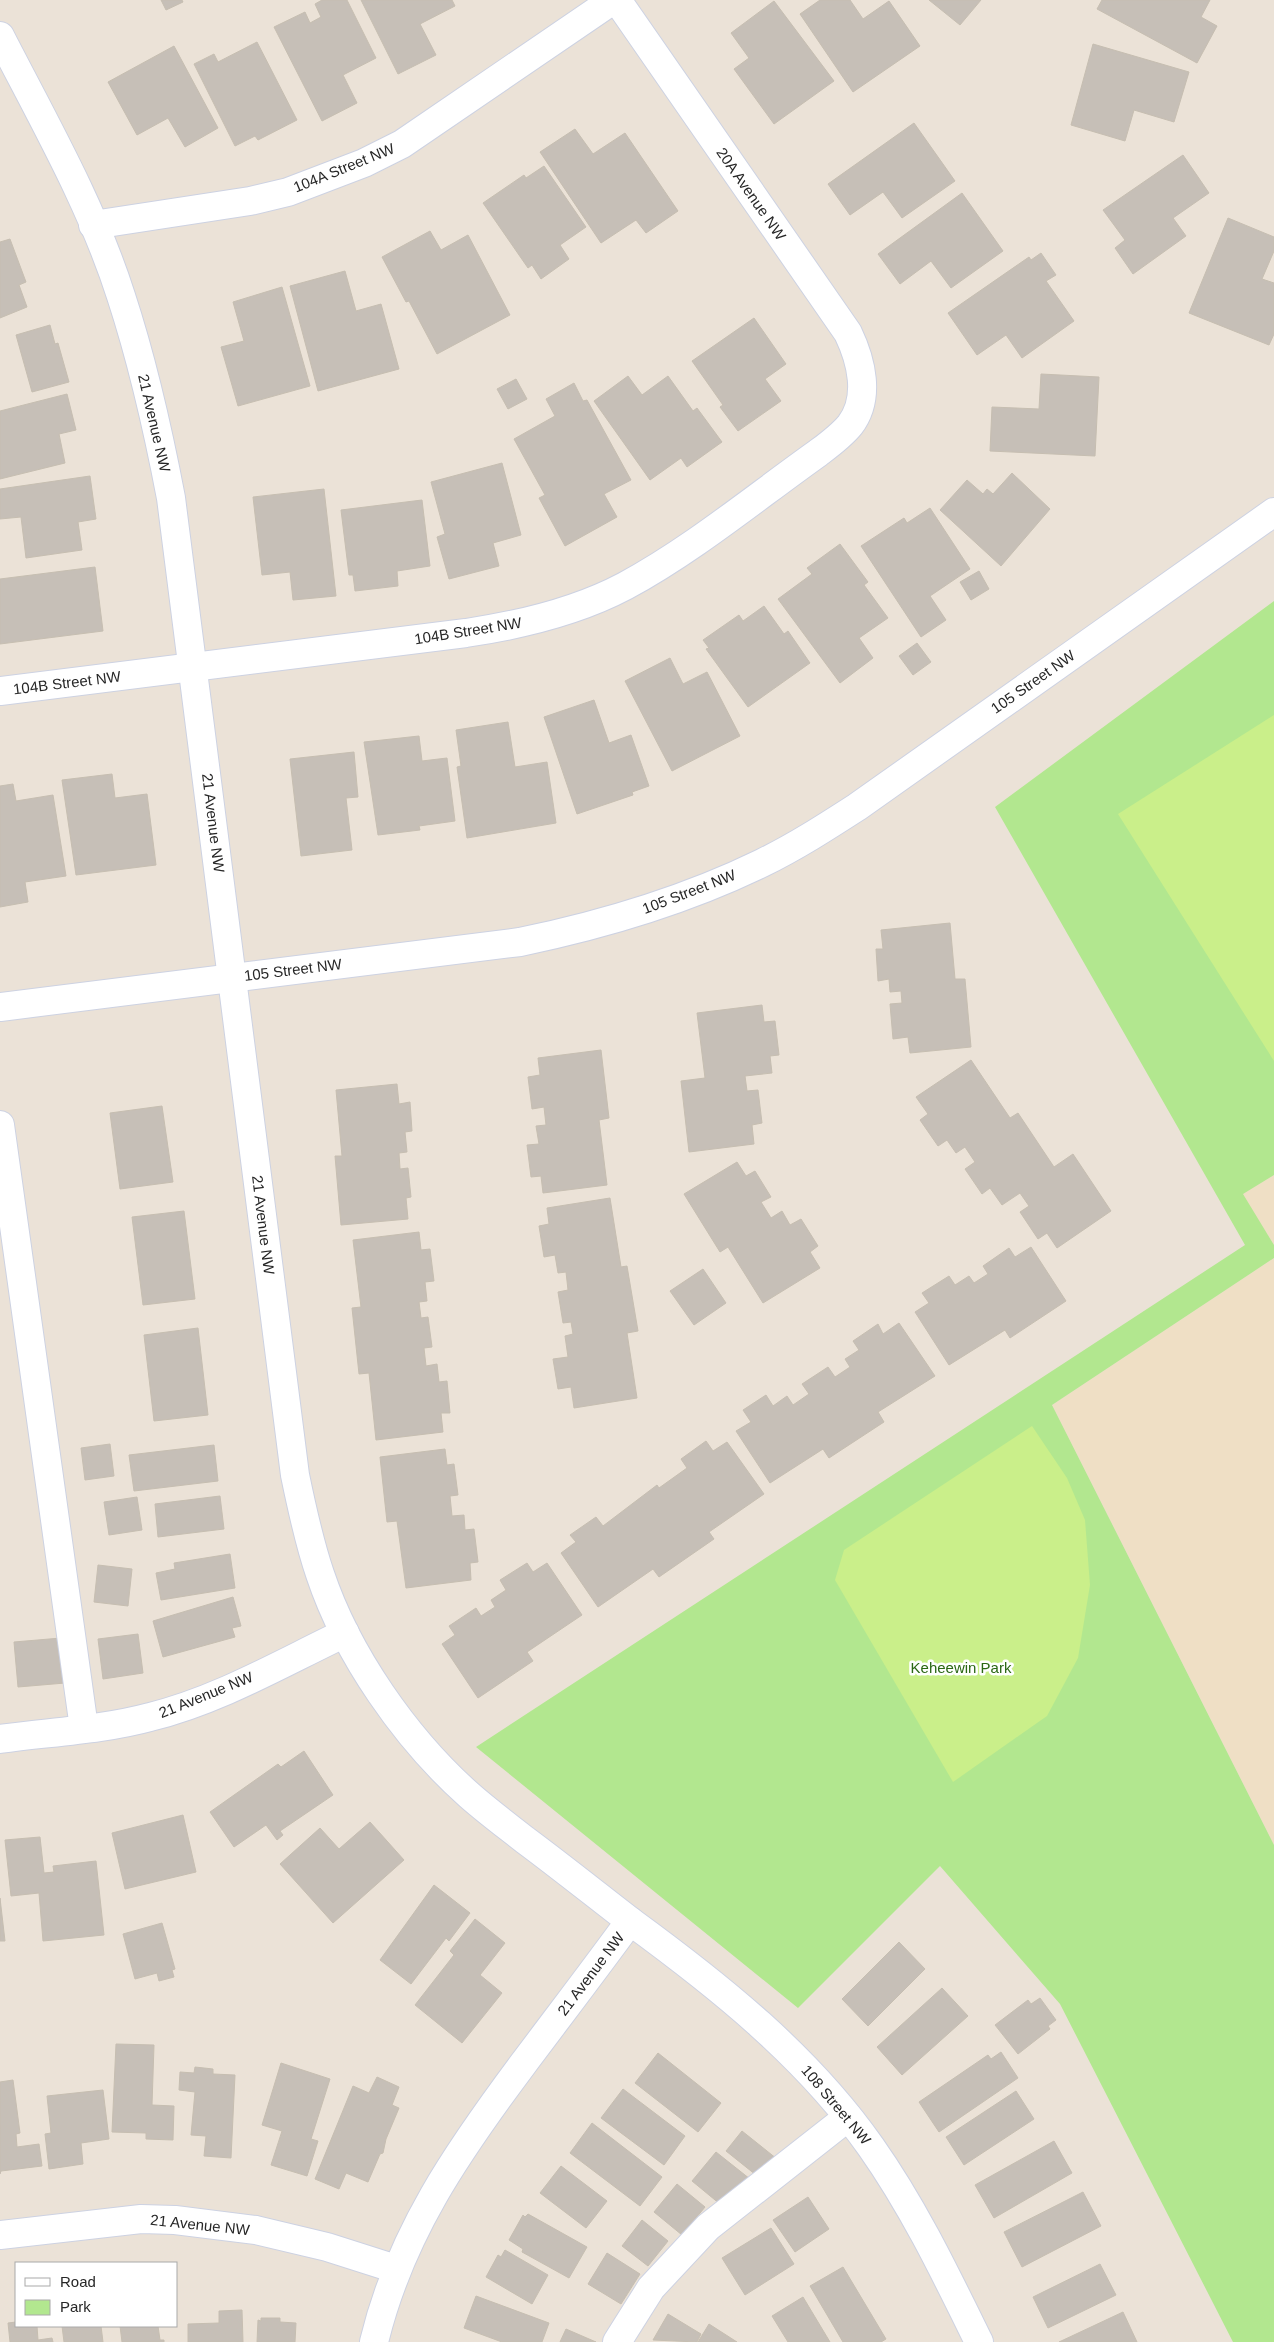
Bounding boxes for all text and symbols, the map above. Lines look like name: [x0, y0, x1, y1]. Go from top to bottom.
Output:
street label: 104A Street NW: [291, 139, 398, 196]
street label: 20A Avenue NW: [713, 144, 790, 244]
street label: 21 Avenue NW: [135, 372, 174, 474]
street label: 104B Street NW: [413, 614, 524, 647]
street label: 105 Street NW: [988, 646, 1079, 717]
street label: 104B Street NW: [12, 667, 123, 698]
street label: 21 Avenue NW: [199, 772, 228, 874]
street label: 105 Street NW: [640, 866, 739, 917]
street label: 105 Street NW: [243, 955, 344, 984]
street label: 21 Avenue NW: [249, 1174, 278, 1276]
park label: Keheewin Park: [911, 1659, 1012, 1676]
street label: 21 Avenue NW: [156, 1668, 256, 1721]
street label: 21 Avenue NW: [554, 1928, 628, 2019]
street label: 108 Street NW: [798, 2062, 875, 2148]
street label: 21 Avenue NW: [150, 2211, 251, 2238]
legend: [15, 2262, 178, 2327]
text: Road: [60, 2273, 96, 2290]
text: Park: [60, 2298, 91, 2315]

